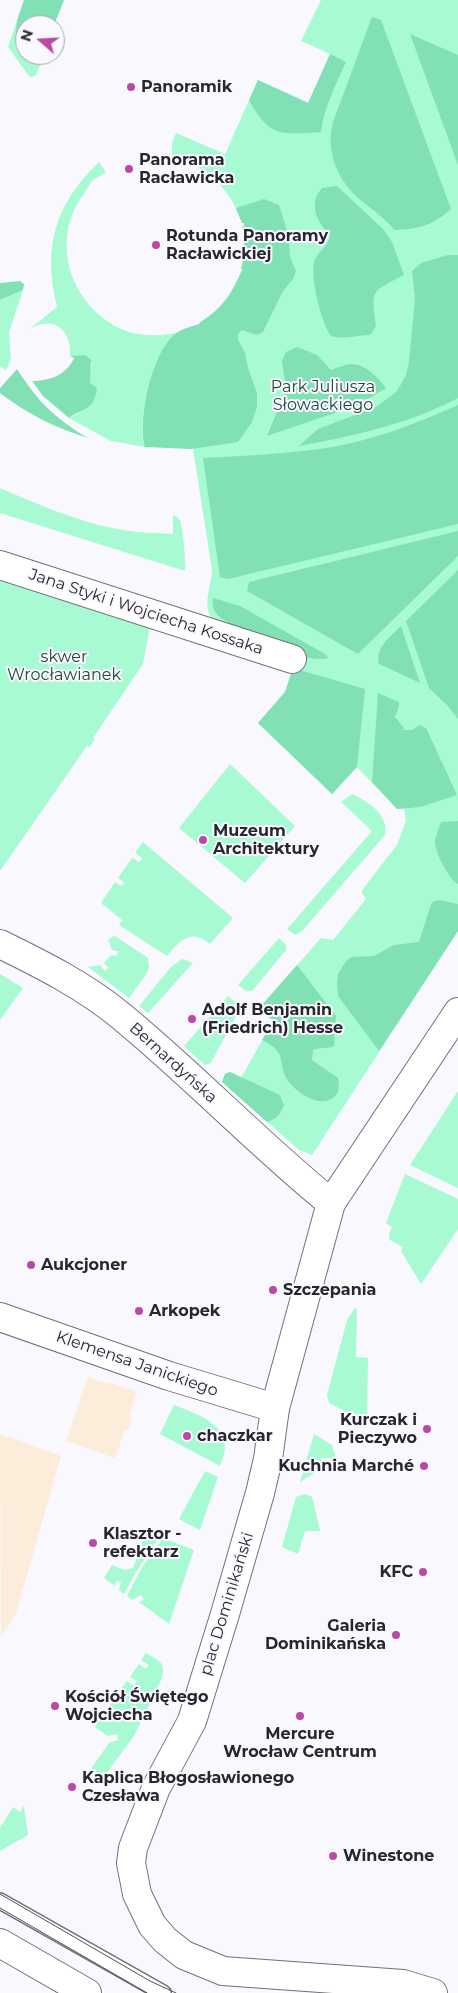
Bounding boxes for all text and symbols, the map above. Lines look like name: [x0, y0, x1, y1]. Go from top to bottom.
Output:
north arrow: [15, 15, 65, 65]
text: N: [16, 27, 37, 44]
place label: Panoramik: [141, 77, 232, 97]
marker: Panoramik: [125, 81, 137, 93]
place label: Panorama Racławicka: [139, 150, 234, 188]
marker: Panorama Racławicka: [123, 163, 135, 175]
place label: Rotunda Panoramy Racławickiej: [166, 226, 328, 264]
marker: Rotunda Panoramy Racławickiej: [150, 239, 162, 251]
park label: Park Juliusza Słowackiego: [271, 377, 375, 415]
street label: Jana Styki i Wojciecha Kossaka: [26, 565, 266, 659]
park label: skwer Wrocławianek: [7, 647, 121, 685]
place label: Muzeum Architektury: [213, 821, 319, 859]
marker: Muzeum Architektury: [197, 834, 209, 846]
place label: Adolf Benjamin (Friedrich) Hesse: [202, 1000, 343, 1038]
marker: Adolf Benjamin (Friedrich) Hesse: [186, 1013, 198, 1025]
street label: Bernardyńska: [125, 1019, 221, 1107]
place label: Aukcjoner: [41, 1255, 127, 1275]
marker: Aukcjoner: [25, 1259, 37, 1271]
place label: Szczepania: [283, 1280, 376, 1300]
marker: Szczepania: [267, 1284, 279, 1296]
place label: Arkopek: [149, 1301, 220, 1321]
marker: Arkopek: [133, 1305, 145, 1317]
street label: Klemensa Janickiego: [53, 1327, 221, 1401]
place label: Kurczak i Pieczywo: [338, 1410, 417, 1448]
marker: Kurczak i Pieczywo: [421, 1423, 433, 1435]
place label: chaczkar: [197, 1426, 273, 1446]
marker: chaczkar: [181, 1430, 193, 1442]
place label: Kuchnia Marché: [278, 1456, 414, 1476]
marker: Kuchnia Marché: [418, 1460, 430, 1472]
place label: Klasztor - refektarz: [103, 1524, 182, 1562]
street label: plac Dominikański: [196, 1530, 258, 1678]
marker: Klasztor - refektarz: [87, 1537, 99, 1549]
place label: KFC: [379, 1562, 413, 1582]
marker: KFC: [417, 1566, 429, 1578]
place label: Galeria Dominikańska: [265, 1616, 386, 1654]
marker: Galeria Dominikańska: [390, 1629, 402, 1641]
place label: Kościół Świętego Wojciecha: [65, 1687, 208, 1725]
marker: Kościół Świętego Wojciecha: [49, 1700, 61, 1712]
marker: Mercure Wrocław Centrum: [294, 1710, 306, 1722]
place label: Mercure Wrocław Centrum: [223, 1724, 377, 1762]
place label: Kaplica Błogosławionego Czesława: [82, 1768, 294, 1806]
marker: Kaplica Błogosławionego Czesława: [66, 1781, 78, 1793]
place label: Winestone: [343, 1846, 434, 1866]
marker: Winestone: [327, 1850, 339, 1862]

